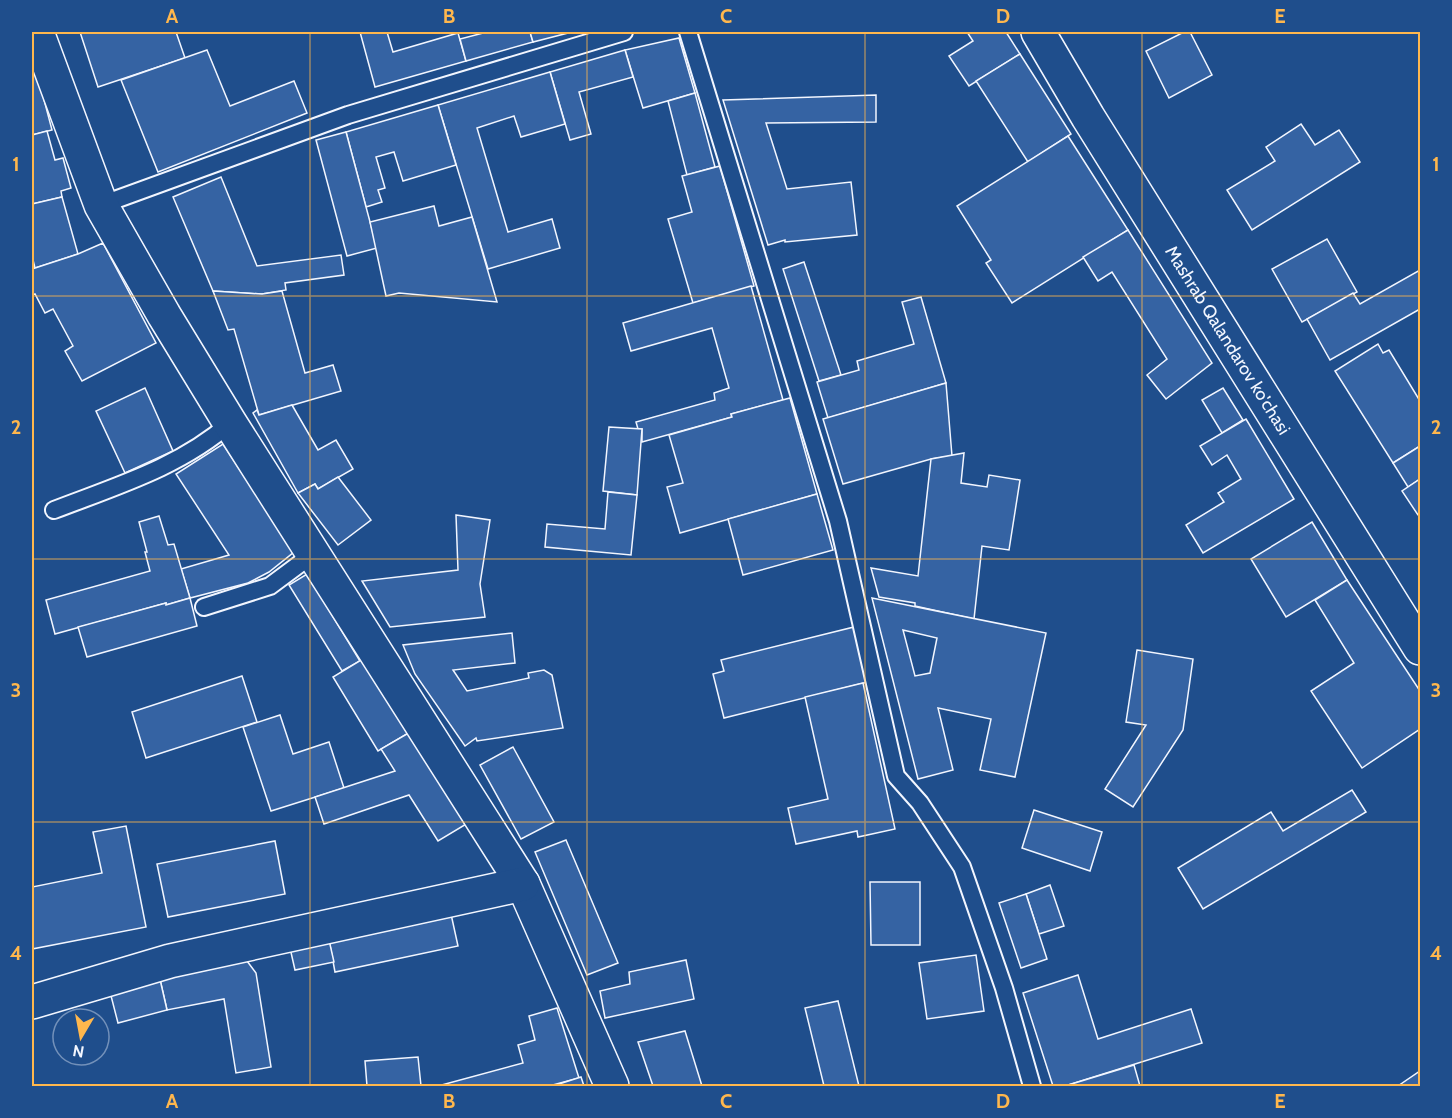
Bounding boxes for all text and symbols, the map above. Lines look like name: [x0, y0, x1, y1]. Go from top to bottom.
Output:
text: A: [166, 4, 179, 28]
text: B: [443, 4, 455, 28]
text: C: [720, 4, 732, 28]
text: D: [996, 4, 1010, 28]
text: E: [1274, 4, 1286, 28]
text: 1: [12, 152, 20, 176]
text: 1: [1432, 152, 1440, 176]
street label: Mashrab Qalandarov ko'chasi: [1160, 242, 1295, 439]
text: 2: [11, 415, 21, 439]
text: 2: [1431, 415, 1441, 439]
text: 3: [11, 678, 21, 702]
text: 3: [1431, 678, 1441, 702]
text: 4: [10, 941, 22, 965]
text: 4: [1430, 941, 1442, 965]
north arrow: [51, 1007, 111, 1067]
text: N: [71, 1041, 86, 1062]
text: A: [166, 1089, 179, 1113]
text: B: [443, 1089, 455, 1113]
text: C: [720, 1089, 732, 1113]
text: D: [996, 1089, 1010, 1113]
text: E: [1274, 1089, 1286, 1113]

